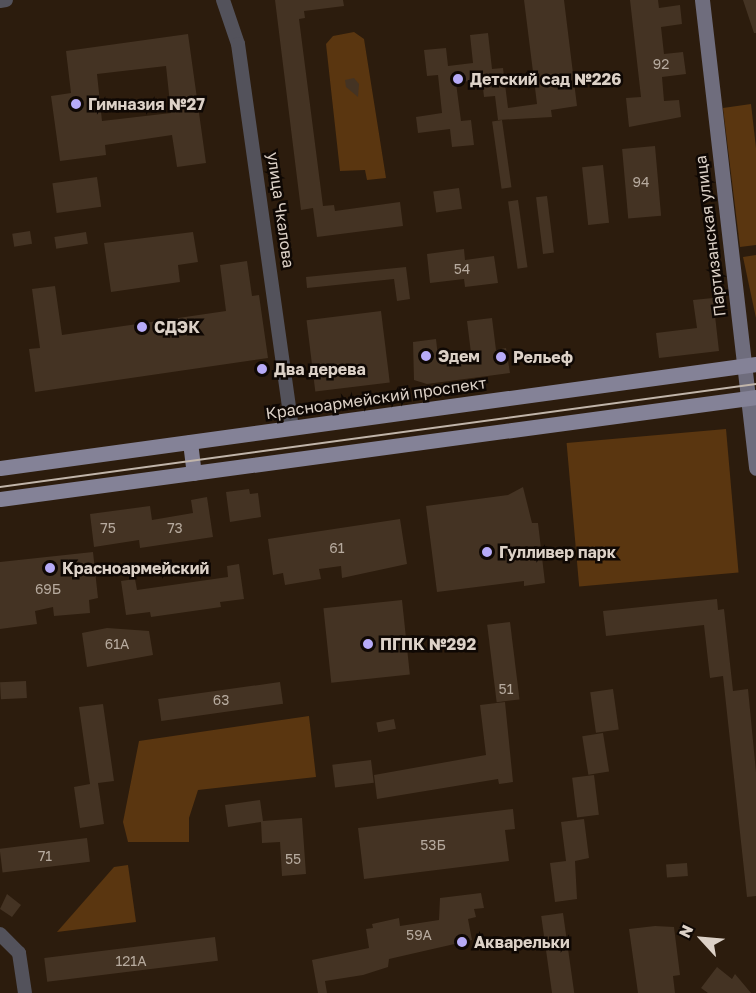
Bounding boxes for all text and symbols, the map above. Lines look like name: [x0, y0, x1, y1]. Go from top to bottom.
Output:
house number: 92: [653, 56, 669, 72]
place label: Детский сад №226: [470, 69, 621, 89]
marker: Детский сад №226: [451, 72, 465, 86]
place label: Гимназия №27: [88, 94, 205, 114]
marker: Гимназия №27: [69, 97, 83, 111]
street label: улица Чкалова: [263, 151, 299, 269]
street label: Партизанская улица: [691, 154, 729, 318]
house number: 94: [632, 174, 650, 190]
house number: 54: [454, 261, 470, 277]
place label: СДЭК: [154, 317, 200, 337]
marker: СДЭК: [135, 320, 149, 334]
place label: Эдем: [438, 346, 480, 366]
place label: Рельеф: [513, 347, 573, 367]
marker: Эдем: [419, 349, 433, 363]
marker: Рельеф: [494, 350, 508, 364]
place label: Два дерева: [274, 359, 366, 379]
marker: Два дерева: [255, 362, 269, 376]
street label: Красноармейский проспект: [264, 373, 488, 423]
house number: 75: [100, 520, 116, 536]
house number: 73: [167, 520, 183, 536]
house number: 61: [329, 540, 345, 556]
place label: Гулливер парк: [499, 542, 616, 562]
marker: Гулливер парк: [480, 545, 494, 559]
place label: Красноармейский: [62, 558, 209, 578]
marker: Красноармейский: [43, 561, 57, 575]
house number: 69Б: [35, 581, 61, 597]
place label: ПГПК №292: [380, 634, 476, 654]
house number: 61А: [105, 636, 129, 652]
marker: ПГПК №292: [361, 637, 375, 651]
house number: 51: [499, 681, 513, 697]
house number: 63: [213, 692, 229, 708]
house number: 53Б: [420, 837, 446, 853]
house number: 71: [38, 848, 52, 864]
house number: 55: [285, 851, 301, 867]
north arrow: [672, 909, 732, 969]
text: N: [674, 921, 697, 941]
house number: 59А: [406, 927, 432, 943]
place label: Акварельки: [474, 932, 570, 952]
marker: Акварельки: [455, 935, 469, 949]
house number: 121А: [115, 953, 147, 969]

